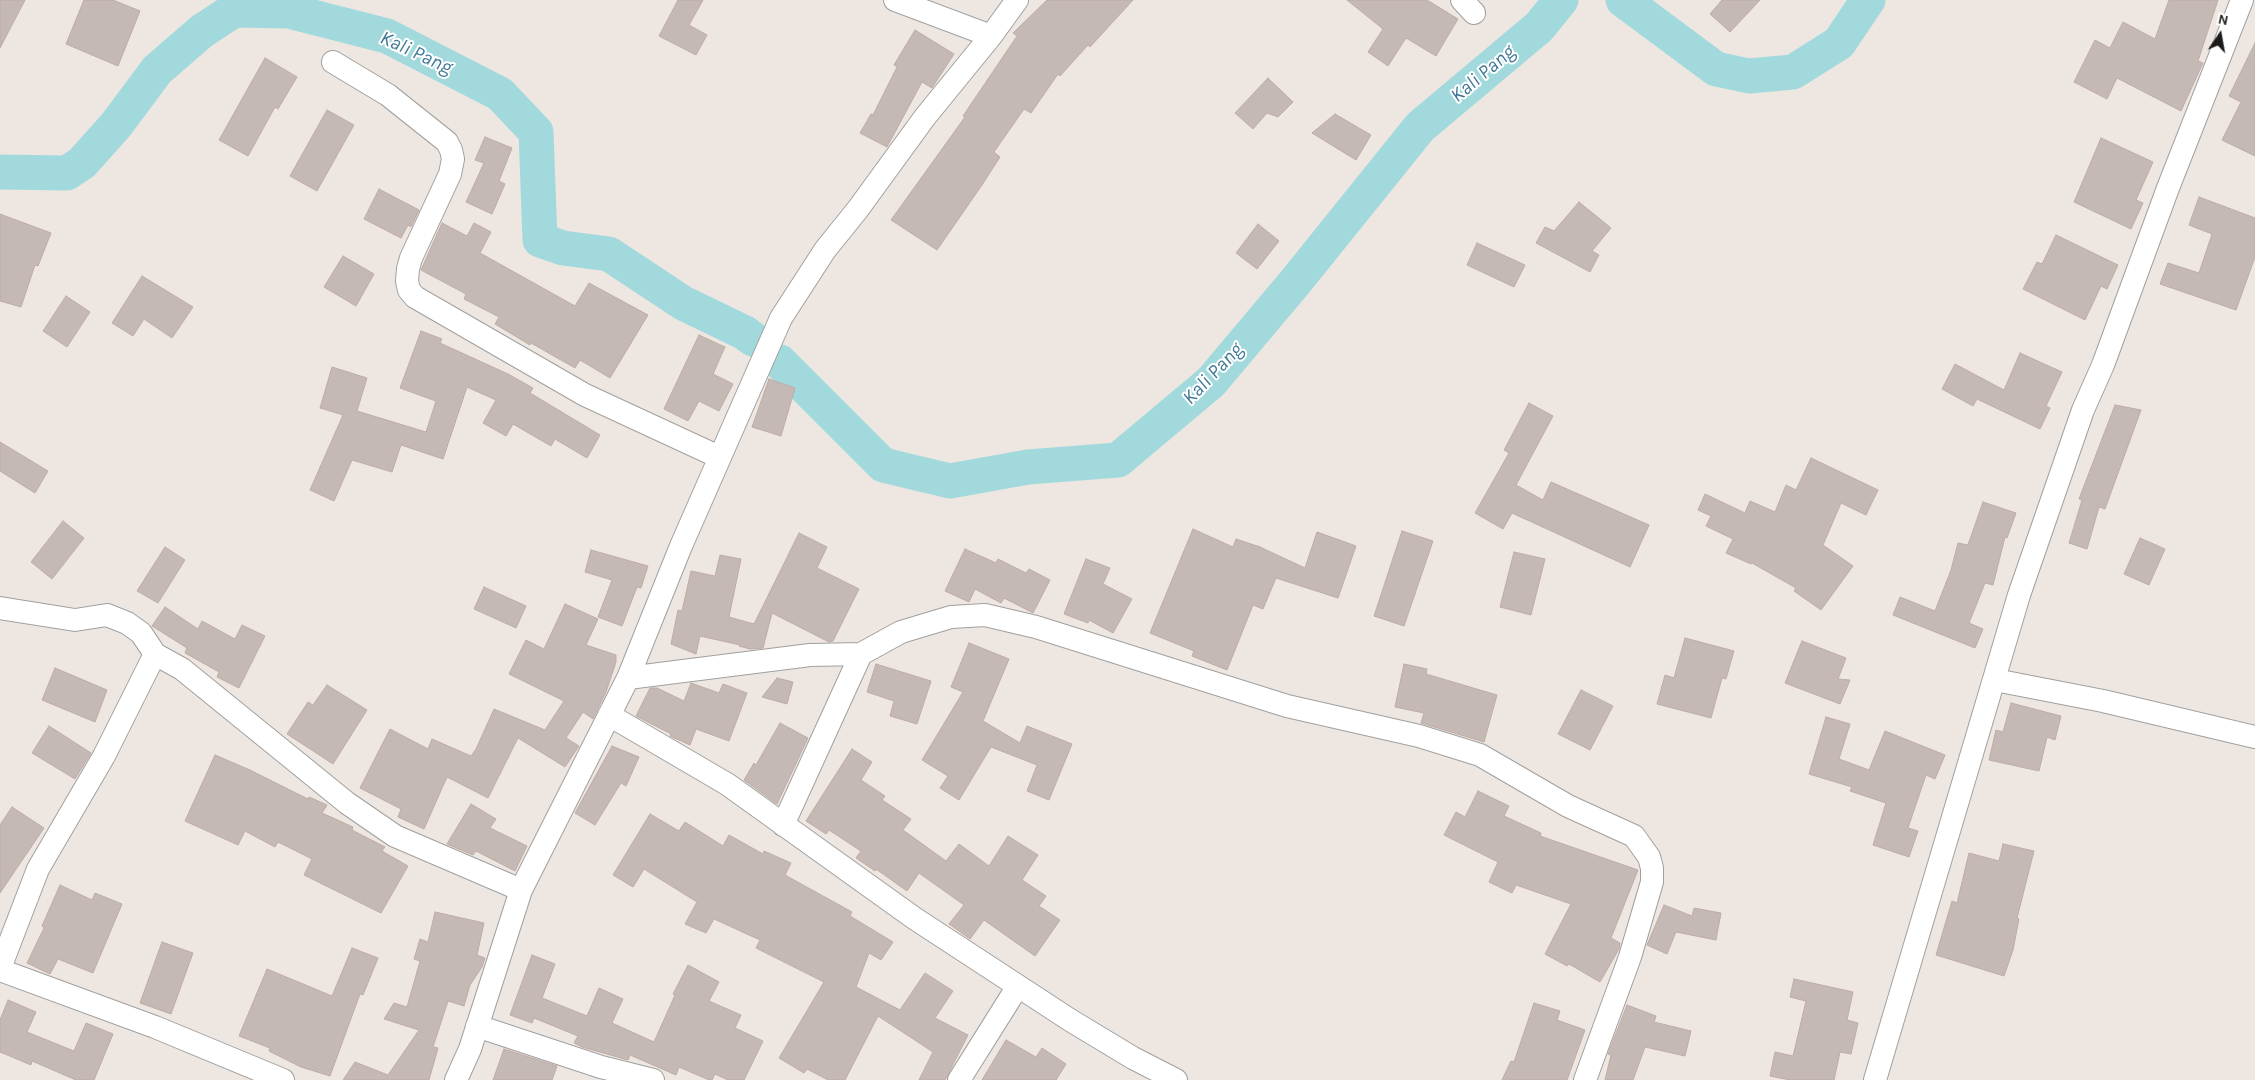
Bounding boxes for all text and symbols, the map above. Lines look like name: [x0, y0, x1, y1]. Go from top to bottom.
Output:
north arrow: [2195, 10, 2245, 60]
text: N: [2217, 10, 2230, 29]
water label: Kali Pang: [376, 26, 456, 80]
water label: Kali Pang: [1446, 40, 1520, 108]
water label: Kali Pang: [1178, 338, 1248, 410]

